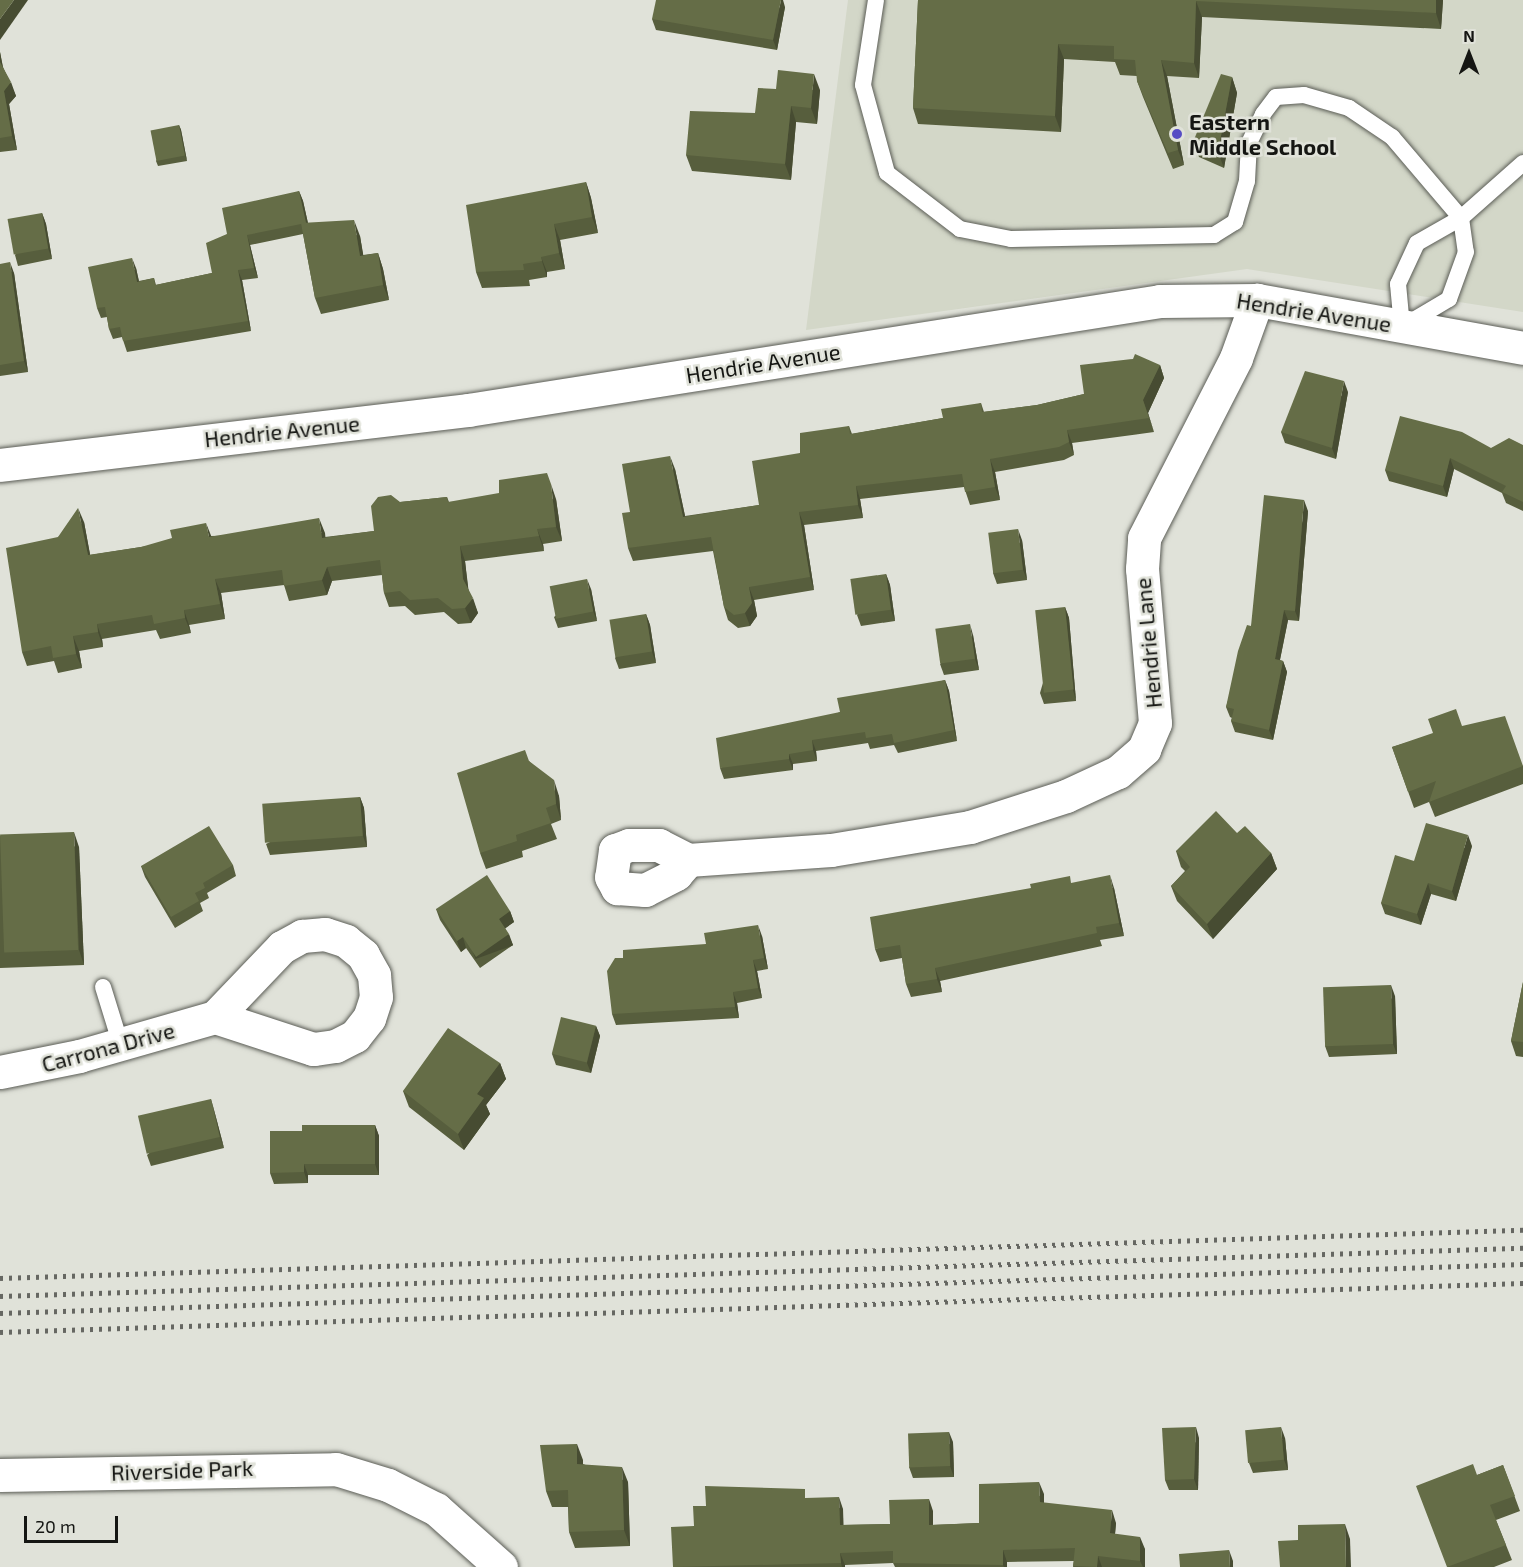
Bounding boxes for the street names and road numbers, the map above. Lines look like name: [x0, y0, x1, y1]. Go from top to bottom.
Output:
street label: Hendrie Avenue: [1235, 287, 1393, 337]
street label: Hendrie Avenue: [684, 338, 842, 388]
street label: Hendrie Avenue: [203, 410, 361, 452]
street label: Hendrie Lane: [1129, 577, 1167, 709]
street label: Carrona Drive: [39, 1017, 177, 1077]
street label: Riverside Park: [111, 1454, 253, 1486]

